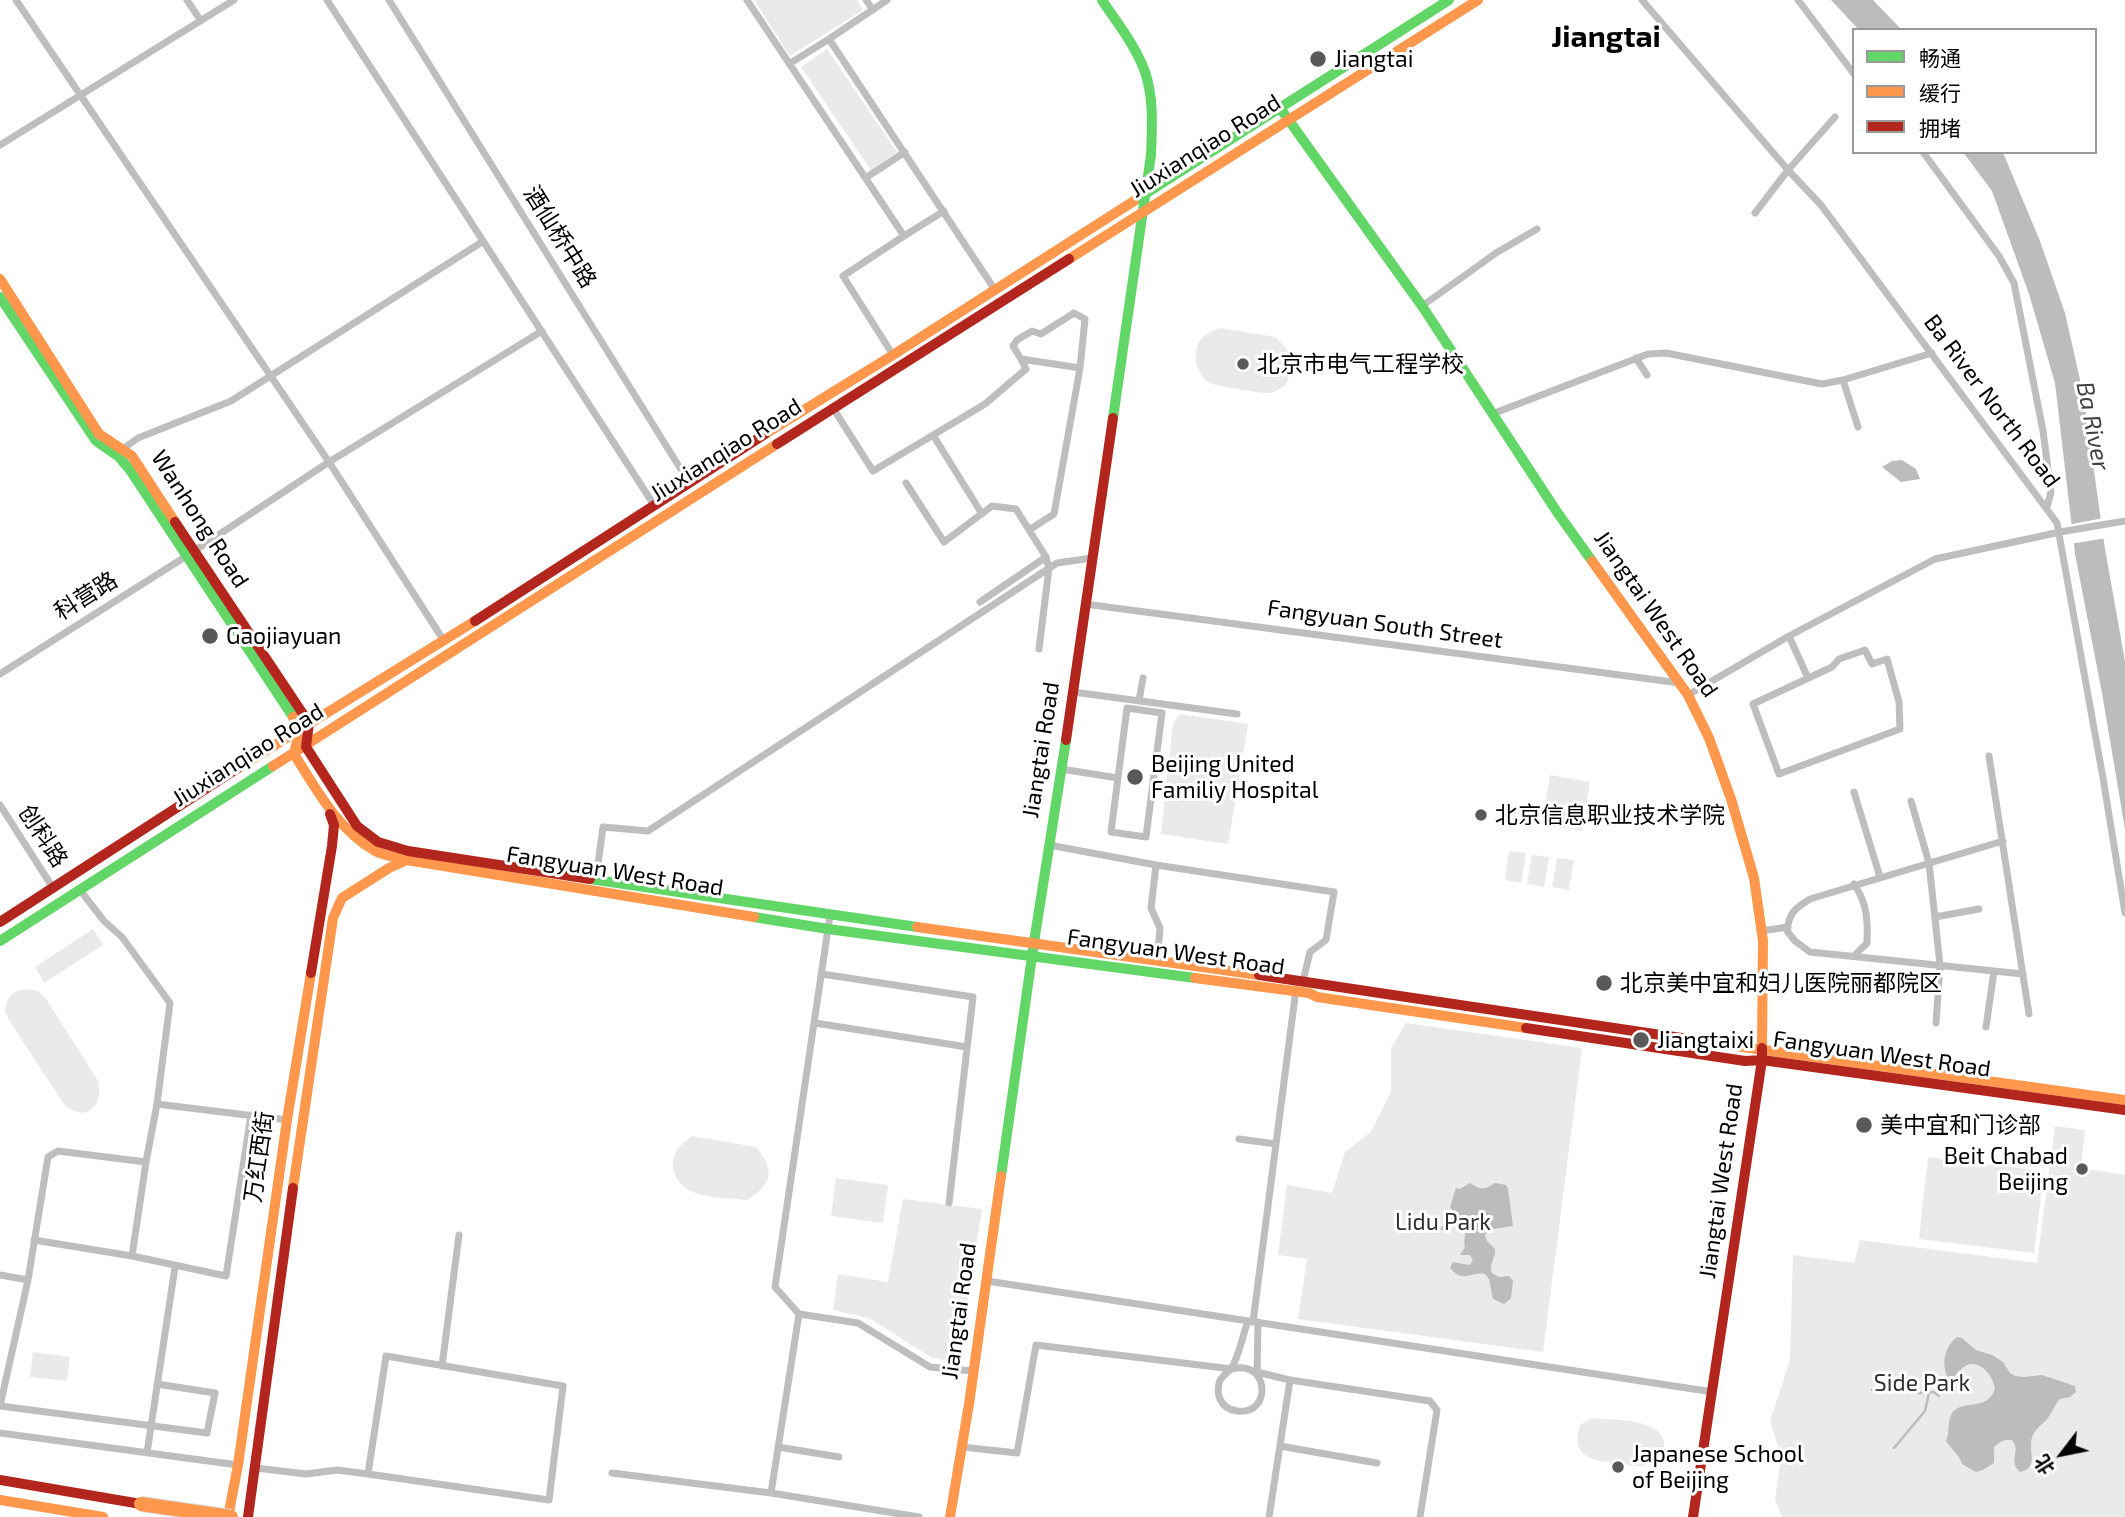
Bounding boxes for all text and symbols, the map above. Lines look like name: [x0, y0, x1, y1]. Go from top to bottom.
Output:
district label: Jiangtai: [1551, 19, 1661, 55]
legend: [1852, 28, 2097, 154]
place label: Jiangtai: [1334, 45, 1413, 73]
text: 畅通: [1919, 45, 1961, 70]
marker: Jiangtai: [1308, 49, 1328, 69]
text: 缓行: [1919, 80, 1961, 105]
street label: Jiuxianqiao Road: [1124, 88, 1286, 204]
text: 拥堵: [1919, 115, 1961, 140]
street label: 酒仙桥中路: [518, 181, 602, 293]
street label: Ba River North Road: [1918, 309, 2066, 493]
place label: 北京市电气工程学校: [1257, 350, 1464, 378]
marker: 北京市电气工程学校: [1235, 356, 1251, 372]
water label: Ba River: [2070, 379, 2116, 473]
street label: Jiuxianqiao Road: [645, 392, 807, 508]
street label: Wanhong Road: [145, 445, 255, 593]
street label: Jiangtai West Road: [1588, 525, 1724, 703]
street label: 科营路: [49, 566, 123, 626]
street label: Fangyuan South Street: [1266, 594, 1504, 654]
place label: Gaojiayuan: [226, 622, 341, 650]
marker: Gaojiayuan: [200, 626, 220, 646]
street label: Jiangtai Road: [1017, 680, 1065, 820]
street label: Jiuxianqiao Road: [167, 697, 329, 813]
place label: Beijing United Familiy Hospital: [1151, 750, 1319, 804]
marker: Beijing United Familiy Hospital: [1125, 767, 1145, 787]
street label: 创科路: [13, 800, 73, 872]
place label: 北京信息职业技术学院: [1495, 801, 1725, 829]
marker: 北京信息职业技术学院: [1473, 807, 1489, 823]
street label: Fangyuan West Road: [505, 840, 725, 902]
street label: Fangyuan West Road: [1065, 923, 1287, 981]
place label: 北京美中宜和妇儿医院丽都院区: [1620, 969, 1942, 997]
marker: 北京美中宜和妇儿医院丽都院区: [1594, 973, 1614, 993]
street label: Fangyuan West Road: [1771, 1025, 1993, 1083]
place label: Jiangtaixi: [1657, 1026, 1754, 1054]
marker: Jiangtaixi: [1631, 1030, 1651, 1050]
street label: Jiangtai West Road: [1694, 1082, 1748, 1280]
street label: 万红西街: [239, 1110, 279, 1204]
place label: 美中宜和门诊部: [1880, 1111, 2041, 1139]
marker: 美中宜和门诊部: [1854, 1115, 1874, 1135]
place label: Beit Chabad Beijing: [1944, 1142, 2068, 1196]
marker: Beit Chabad Beijing: [2074, 1161, 2090, 1177]
park label: Lidu Park: [1395, 1208, 1491, 1236]
street label: Jiangtai Road: [936, 1241, 982, 1381]
park label: Side Park: [1874, 1369, 1970, 1397]
north arrow: [2027, 1419, 2097, 1489]
place label: Japanese School of Beijing: [1632, 1440, 1804, 1494]
text: 北: [2029, 1451, 2059, 1480]
marker: Japanese School of Beijing: [1610, 1459, 1626, 1475]

